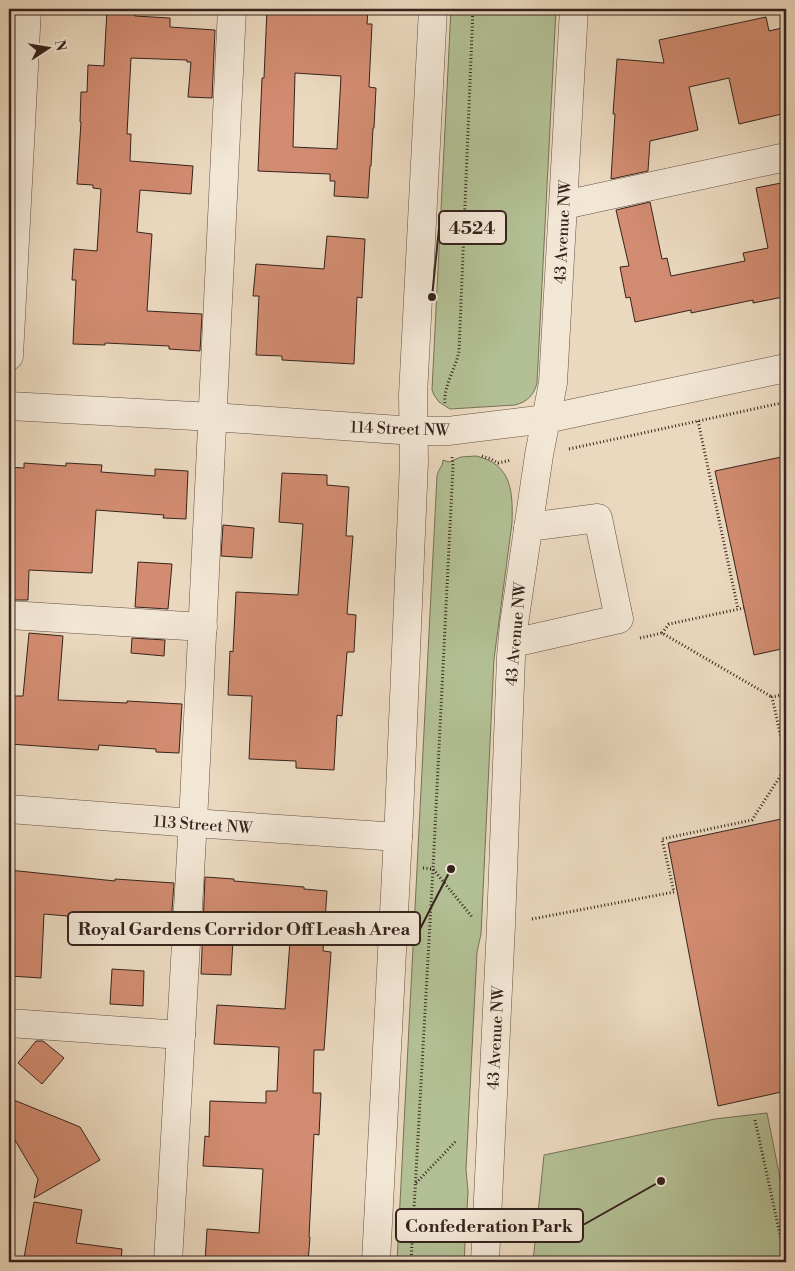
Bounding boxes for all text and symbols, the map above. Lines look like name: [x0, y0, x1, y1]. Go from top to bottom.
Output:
north arrow: [22, 22, 72, 72]
text: N: [50, 38, 70, 53]
street label: 43 Avenue NW: [550, 179, 576, 285]
callout: 4524: [439, 211, 506, 244]
text: 4524: [449, 217, 495, 240]
street label: 114 Street NW: [350, 417, 451, 441]
street label: 43 Avenue NW: [501, 581, 531, 687]
street label: 113 Street NW: [153, 812, 254, 838]
callout: Royal Gardens Corridor Off Leash Area: [68, 912, 420, 945]
text: Royal Gardens Corridor Off Leash Area: [78, 918, 411, 941]
street label: 43 Avenue NW: [483, 985, 509, 1091]
callout: Confederation Park: [396, 1209, 583, 1242]
text: Confederation Park: [405, 1215, 574, 1238]

